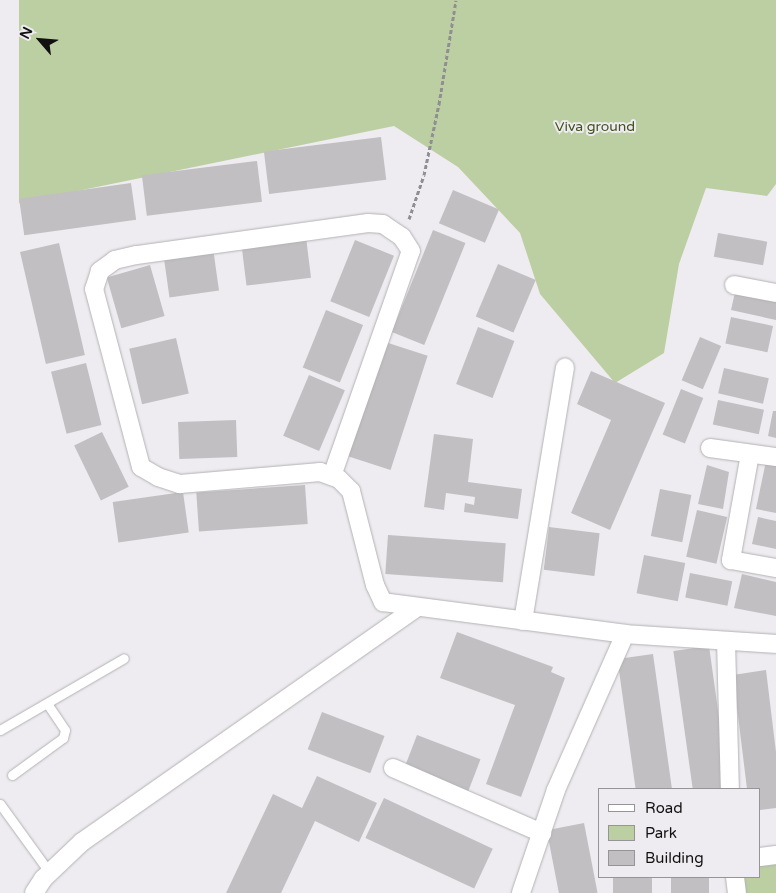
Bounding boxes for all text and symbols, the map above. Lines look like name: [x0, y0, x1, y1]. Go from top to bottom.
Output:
north arrow: [15, 15, 65, 65]
text: N: [16, 24, 36, 42]
park label: Viva ground: [555, 119, 635, 135]
legend: [598, 788, 761, 878]
text: Road: [645, 799, 683, 817]
text: Park: [645, 824, 677, 842]
text: Building: [645, 849, 704, 867]

